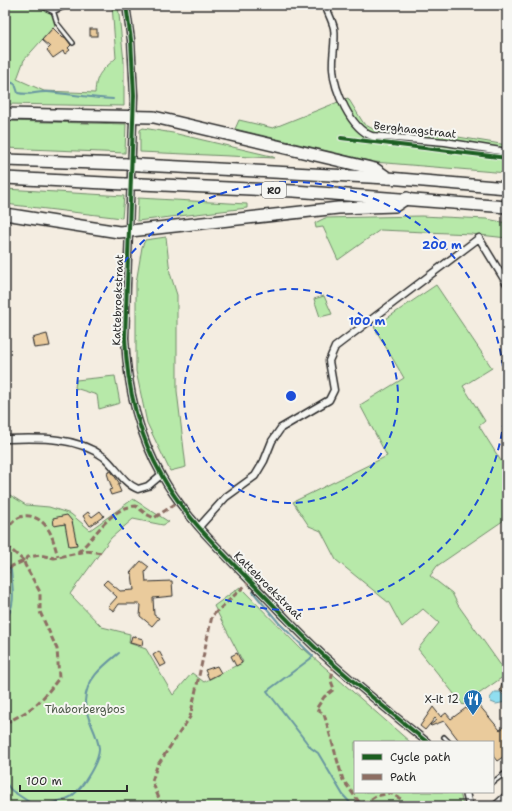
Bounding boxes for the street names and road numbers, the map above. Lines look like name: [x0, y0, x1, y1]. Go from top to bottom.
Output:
street label: Berghaagstraat: [373, 118, 457, 142]
road number: R0: [262, 182, 286, 198]
street label: Kattebroekstraat: [109, 254, 127, 346]
street label: Kattebroekstraat: [230, 548, 306, 624]

